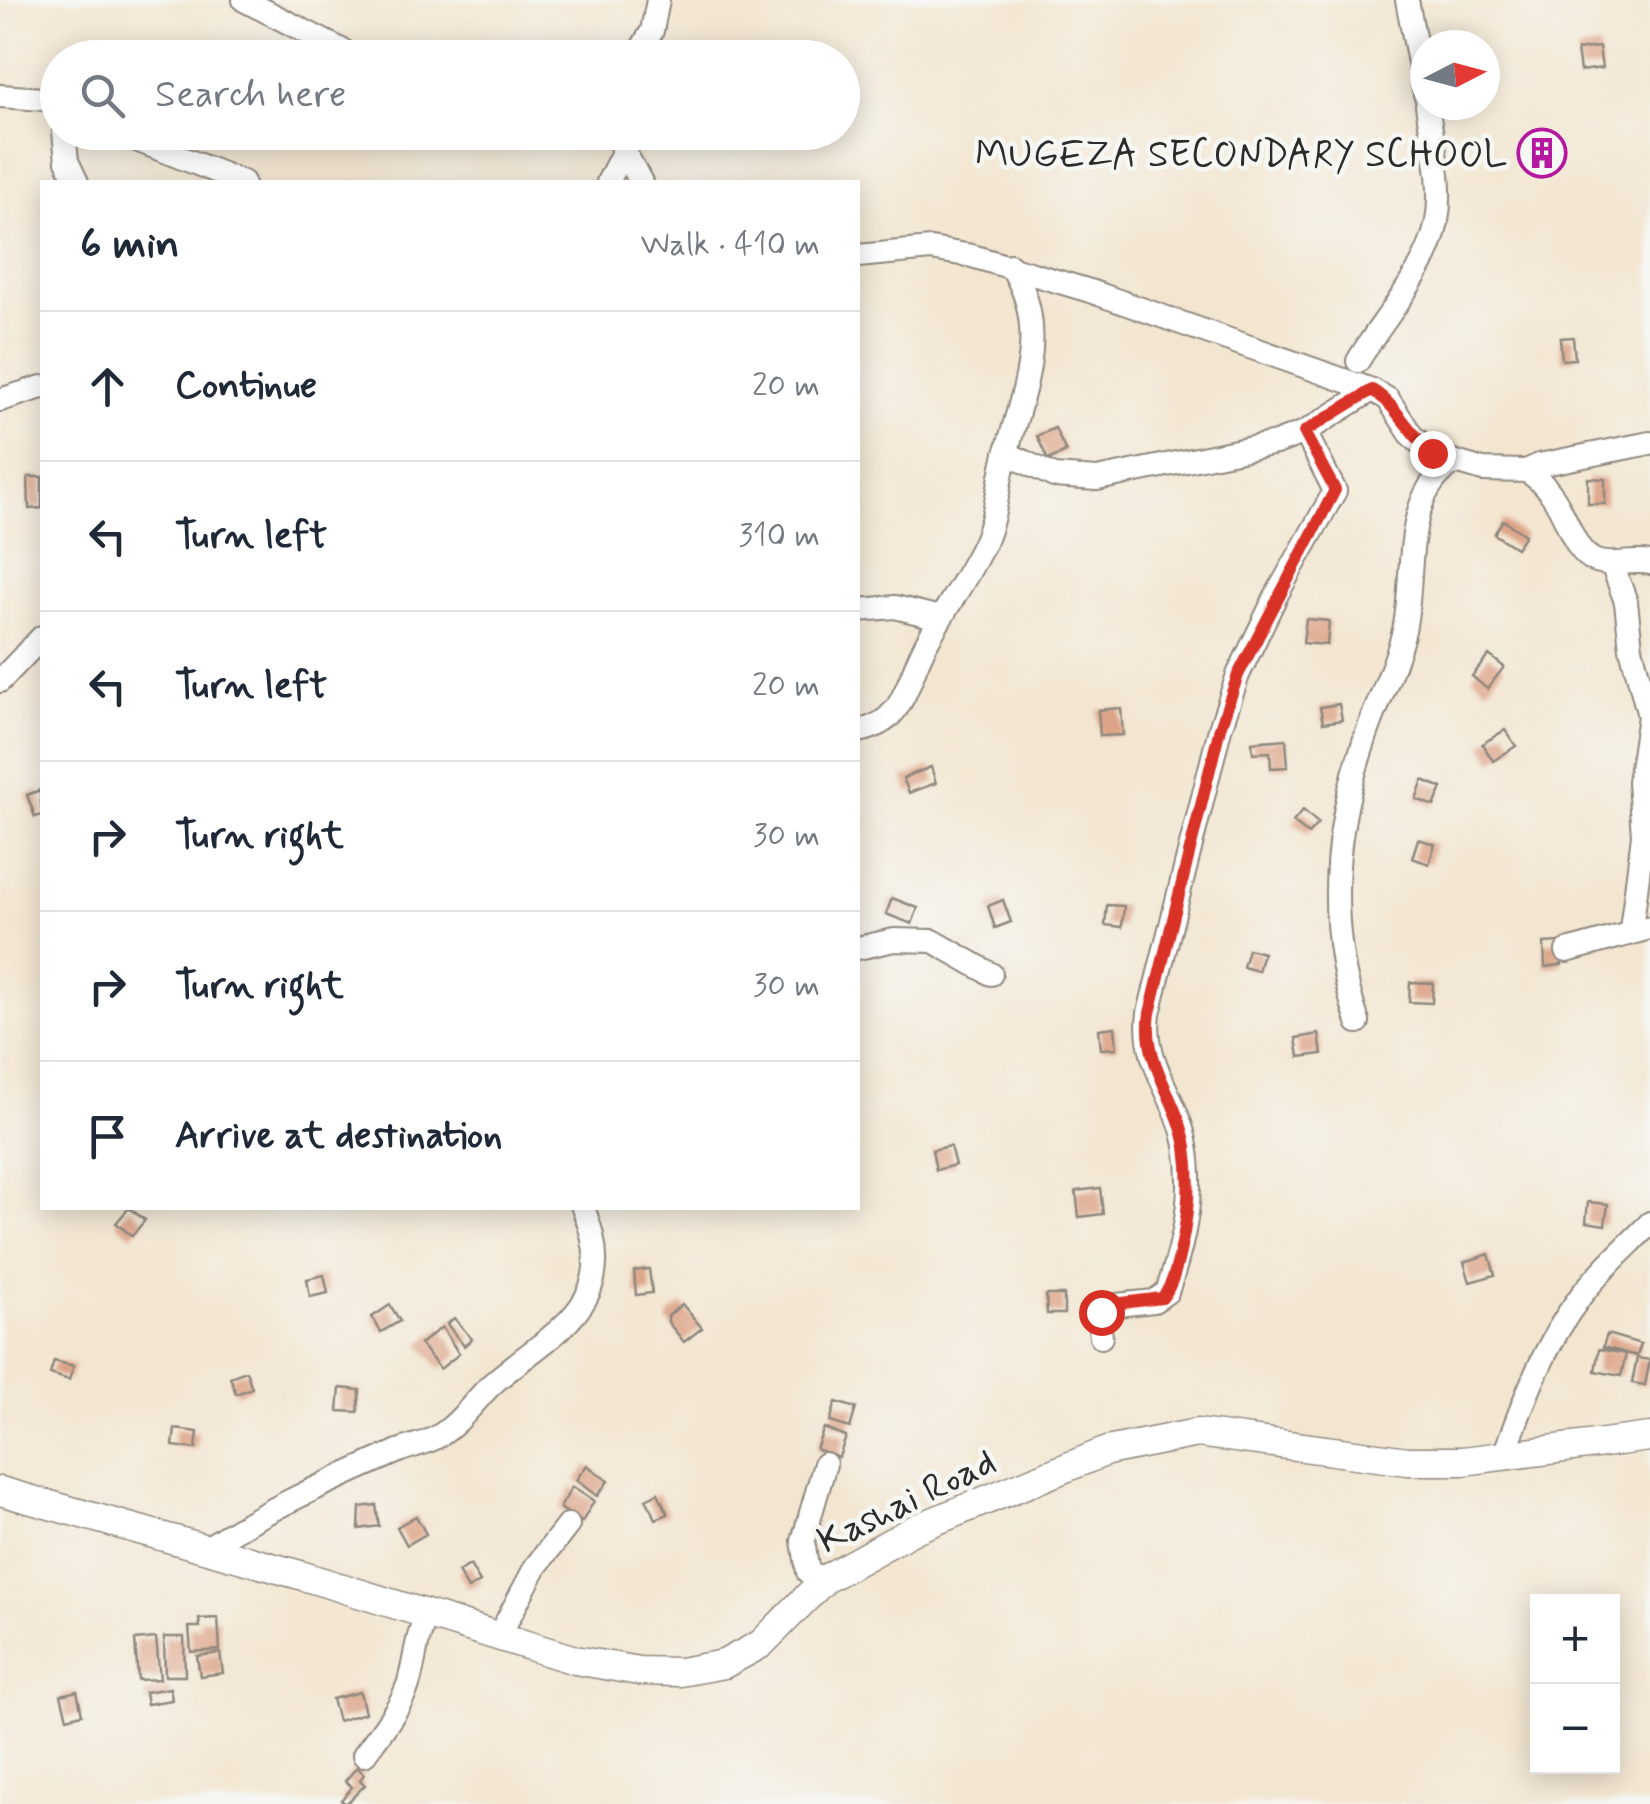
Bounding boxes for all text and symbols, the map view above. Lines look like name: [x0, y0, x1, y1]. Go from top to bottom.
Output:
north arrow: [1410, 30, 1500, 120]
search box: [40, 40, 860, 150]
icon: search: [75, 68, 130, 123]
text: Search here: [155, 71, 346, 120]
building icon: MUGEZA SECONDARY SCHOOL: [1516, 127, 1568, 179]
place label: MUGEZA SECONDARY SCHOOL: [975, 131, 1508, 180]
text: 6 min: [80, 218, 179, 273]
text: Walk · 410 m: [641, 224, 820, 266]
icon: ahead: [80, 359, 135, 414]
text: Continue: [175, 362, 317, 411]
text: 20 m: [752, 365, 820, 407]
route end: [1410, 431, 1456, 477]
icon: left: [80, 509, 135, 564]
text: Turn left: [175, 512, 327, 561]
text: 310 m: [738, 515, 820, 557]
icon: left: [80, 659, 135, 714]
text: Turn left: [175, 662, 327, 711]
text: 20 m: [752, 665, 820, 707]
icon: right: [80, 809, 135, 864]
text: Turn right: [175, 812, 344, 861]
text: 30 m: [753, 815, 820, 857]
icon: right: [80, 959, 135, 1014]
text: Turn right: [175, 962, 344, 1011]
text: 30 m: [753, 965, 820, 1007]
icon: arrive: [80, 1109, 135, 1164]
text: Arrive at destination: [175, 1112, 502, 1161]
route start: [1079, 1290, 1125, 1336]
street label: Kashai Road: [810, 1438, 1004, 1566]
map controls: [1530, 1594, 1620, 1774]
button: +: [1530, 1594, 1620, 1684]
button: −: [1530, 1684, 1620, 1774]

